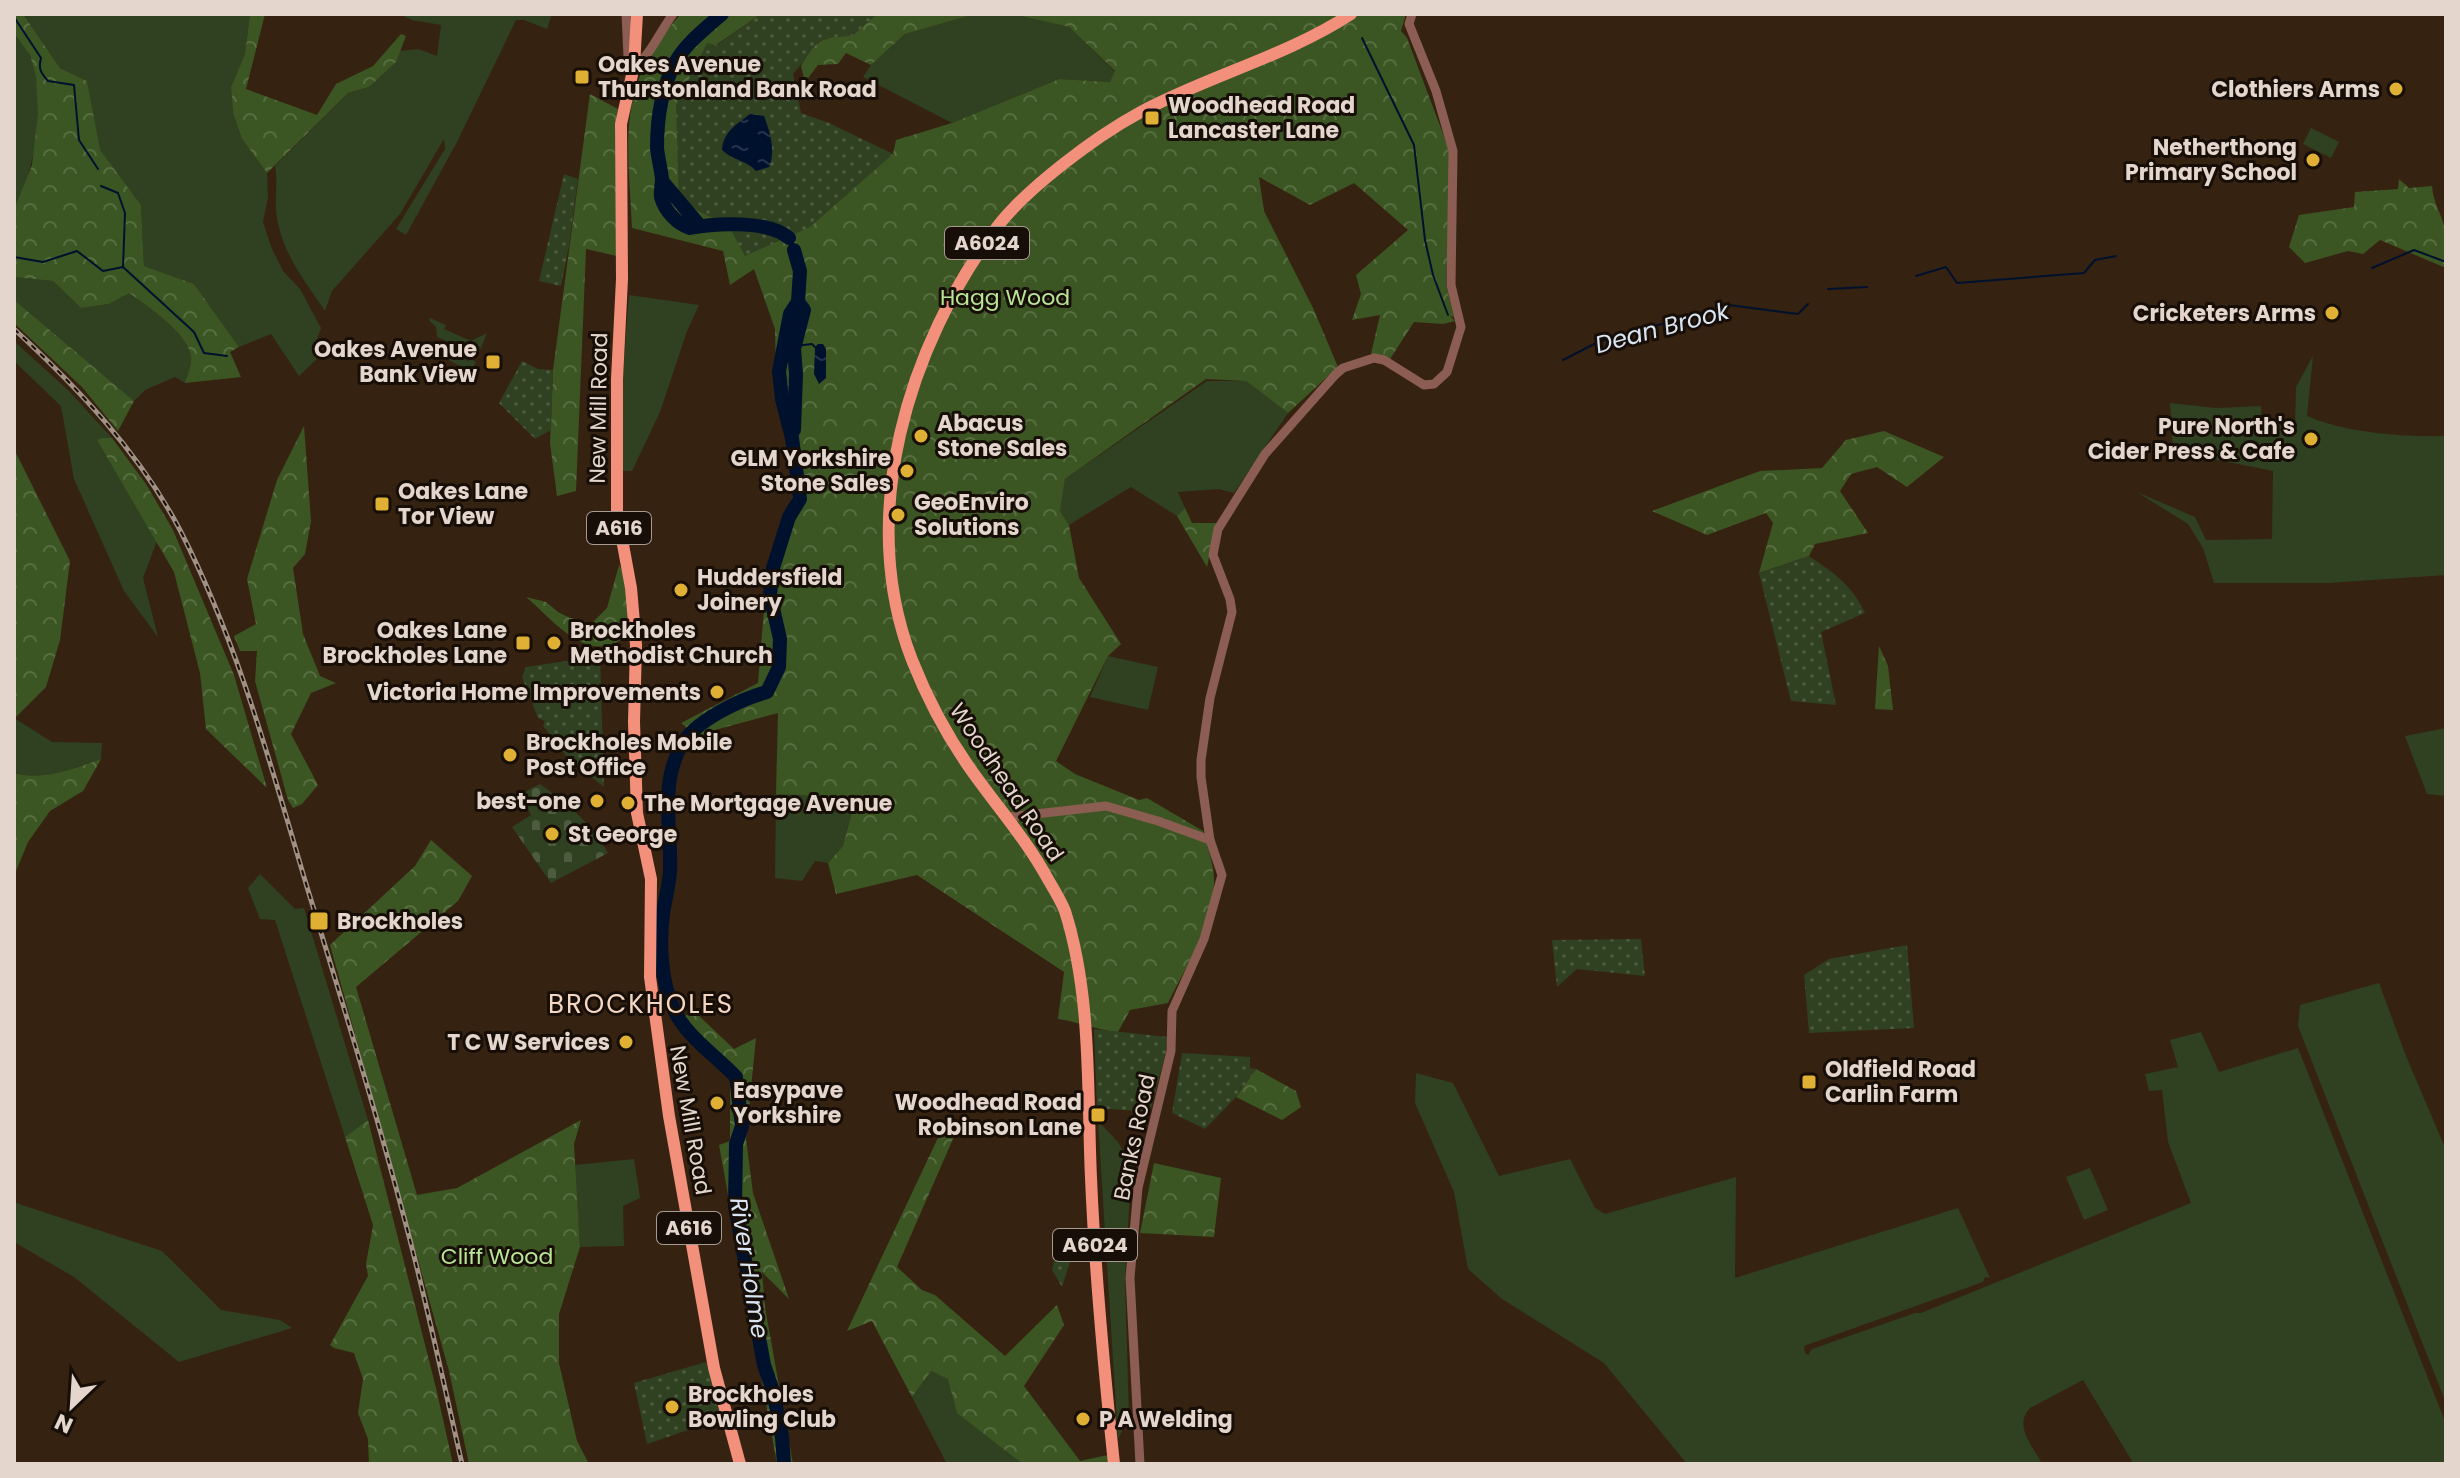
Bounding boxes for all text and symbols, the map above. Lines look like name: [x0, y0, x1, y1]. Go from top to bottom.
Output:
place label: Oakes Avenue Thurstonland Bank Road: [598, 49, 877, 105]
marker: Oakes Avenue Thurstonland Bank Road: [573, 68, 591, 86]
place label: Clothiers Arms: [2211, 74, 2380, 105]
marker: Clothiers Arms: [2387, 80, 2405, 98]
place label: Woodhead Road Lancaster Lane: [1168, 90, 1355, 146]
marker: Woodhead Road Lancaster Lane: [1143, 109, 1161, 127]
place label: Netherthong Primary School: [2125, 132, 2297, 188]
marker: Netherthong Primary School: [2304, 151, 2322, 169]
road number: A6024: [945, 227, 1029, 259]
park label: Hagg Wood: [940, 282, 1070, 313]
water label: Dean Brook: [1591, 293, 1734, 361]
place label: Cricketers Arms: [2133, 298, 2316, 329]
marker: Cricketers Arms: [2323, 304, 2341, 322]
street label: New Mill Road: [582, 332, 615, 484]
place label: Oakes Avenue Bank View: [314, 334, 477, 390]
marker: Oakes Avenue Bank View: [484, 353, 502, 371]
place label: Abacus Stone Sales: [937, 408, 1067, 464]
place label: Pure North's Cider Press & Cafe: [2088, 411, 2295, 467]
marker: Abacus Stone Sales: [912, 427, 930, 445]
marker: Pure North's Cider Press & Cafe: [2302, 430, 2320, 448]
place label: GLM Yorkshire Stone Sales: [731, 443, 891, 499]
marker: GLM Yorkshire Stone Sales: [898, 462, 916, 480]
place label: Oakes Lane Tor View: [398, 476, 528, 532]
place label: GeoEnviro Solutions: [914, 487, 1029, 543]
marker: Oakes Lane Tor View: [373, 495, 391, 513]
marker: GeoEnviro Solutions: [889, 506, 907, 524]
road number: A616: [587, 512, 651, 544]
place label: Huddersfield Joinery: [697, 562, 842, 618]
marker: Huddersfield Joinery: [672, 581, 690, 599]
place label: Oakes Lane Brockholes Lane: [323, 615, 507, 671]
place label: Brockholes Methodist Church: [570, 615, 773, 671]
marker: Oakes Lane Brockholes Lane: [514, 634, 532, 652]
marker: Brockholes Methodist Church: [545, 634, 563, 652]
place label: Victoria Home Improvements: [367, 677, 701, 708]
marker: Victoria Home Improvements: [708, 683, 726, 701]
street label: Woodhead Road: [942, 697, 1071, 868]
place label: Brockholes Mobile Post Office: [526, 727, 732, 783]
marker: Brockholes Mobile Post Office: [501, 746, 519, 764]
place label: best-one: [476, 786, 581, 817]
place label: The Mortgage Avenue: [644, 788, 892, 819]
marker: best-one: [588, 792, 606, 810]
marker: The Mortgage Avenue: [619, 794, 637, 812]
place label: St George: [568, 819, 677, 850]
marker: St George: [543, 825, 561, 843]
place label: Brockholes: [337, 906, 463, 937]
marker: Brockholes: [308, 910, 330, 932]
district label: BROCKHOLES: [548, 986, 734, 1022]
place label: T C W Services: [447, 1027, 610, 1058]
marker: T C W Services: [617, 1033, 635, 1051]
street label: New Mill Road: [662, 1043, 719, 1197]
place label: Oldfield Road Carlin Farm: [1825, 1054, 1976, 1110]
street label: Banks Road: [1106, 1071, 1163, 1203]
marker: Oldfield Road Carlin Farm: [1800, 1073, 1818, 1091]
place label: Easypave Yorkshire: [733, 1075, 843, 1131]
place label: Woodhead Road Robinson Lane: [895, 1087, 1082, 1143]
marker: Easypave Yorkshire: [708, 1094, 726, 1112]
marker: Woodhead Road Robinson Lane: [1089, 1106, 1107, 1124]
water label: River Holme: [722, 1195, 777, 1341]
road number: A616: [657, 1212, 721, 1244]
road number: A6024: [1053, 1229, 1137, 1261]
park label: Cliff Wood: [441, 1241, 553, 1272]
north arrow: [32, 1366, 112, 1446]
place label: Brockholes Bowling Club: [688, 1379, 836, 1435]
marker: Brockholes Bowling Club: [663, 1398, 681, 1416]
place label: P A Welding: [1099, 1404, 1233, 1435]
text: N: [50, 1406, 78, 1441]
marker: P A Welding: [1074, 1410, 1092, 1428]

